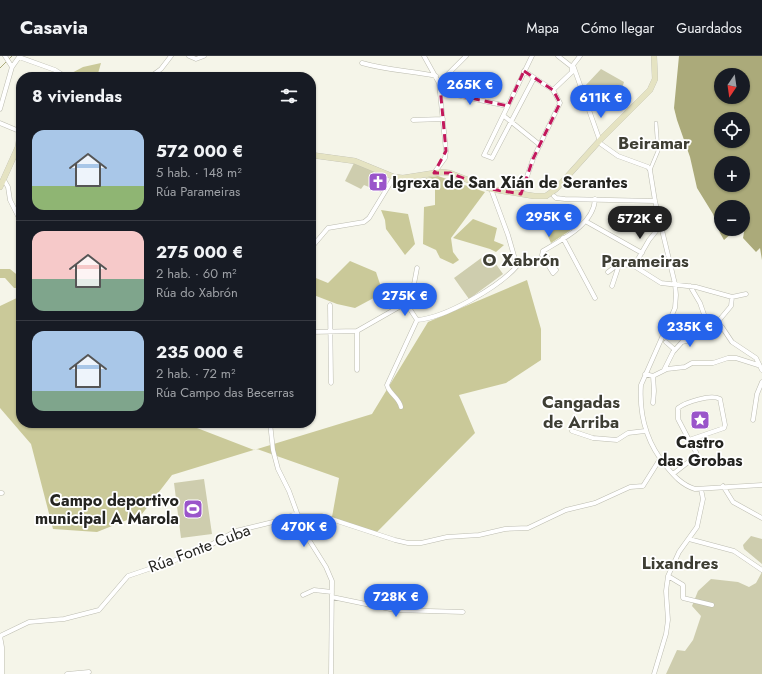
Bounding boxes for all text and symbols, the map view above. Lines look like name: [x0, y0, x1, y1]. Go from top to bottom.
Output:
text: Casavia: [20, 14, 88, 41]
text: Mapa: [526, 18, 559, 38]
text: Cómo llegar: [581, 18, 654, 38]
text: Guardados: [676, 18, 742, 38]
north arrow: [714, 68, 750, 104]
map controls: [714, 68, 750, 236]
pin: 265K €: [437, 72, 503, 106]
text: 265K €: [446, 75, 494, 94]
text: 8 viviendas: [32, 84, 122, 108]
icon: filters: [278, 85, 300, 107]
pin: 611K €: [568, 85, 634, 119]
text: 611K €: [579, 88, 623, 107]
button: locate: [714, 112, 750, 148]
district label: Beiramar: [618, 131, 690, 155]
text: 572 000 €: [156, 139, 243, 163]
icon: home: [64, 146, 112, 194]
button: +: [714, 156, 750, 192]
text: 5 hab. · 148 m²: [156, 163, 242, 182]
church icon: Igrexa de San Xián de Serantes: [367, 171, 389, 193]
place label: Igrexa de San Xián de Serantes: [392, 171, 628, 194]
text: Rúa Parameiras: [156, 182, 240, 201]
button: −: [714, 200, 750, 236]
pin: 295K €: [516, 204, 582, 238]
pin: 572K €: [607, 206, 673, 240]
text: 295K €: [525, 207, 573, 226]
text: 572K €: [617, 209, 663, 228]
text: 275 000 €: [156, 240, 243, 264]
icon: home: [64, 247, 112, 295]
district label: O Xabrón: [483, 248, 559, 272]
district label: Parameiras: [601, 249, 689, 273]
text: 2 hab. · 60 m²: [156, 264, 237, 283]
text: Rúa do Xabrón: [156, 283, 238, 302]
pin: 275K €: [372, 283, 438, 317]
text: 275K €: [382, 286, 428, 305]
pin: 235K €: [657, 314, 723, 348]
text: 235K €: [667, 317, 713, 336]
text: 235 000 €: [156, 340, 244, 364]
icon: home: [64, 347, 112, 395]
text: 2 hab. · 72 m²: [156, 364, 236, 383]
text: Rúa Campo das Becerras: [156, 383, 294, 402]
district label: Cangadas de Arriba: [542, 390, 620, 434]
place icon: Castro das Grobas: [689, 409, 711, 431]
place label: Castro das Grobas: [657, 431, 743, 472]
place label: Campo deportivo municipal A Marola: [35, 489, 179, 530]
sports icon: Campo deportivo municipal A Marola: [182, 498, 204, 520]
pin: 470K €: [271, 514, 337, 548]
text: 470K €: [280, 517, 328, 536]
street label: Rúa Fonte Cuba: [145, 518, 254, 578]
district label: Lixandres: [642, 551, 718, 575]
pin: 728K €: [363, 584, 429, 618]
text: 728K €: [373, 587, 419, 606]

